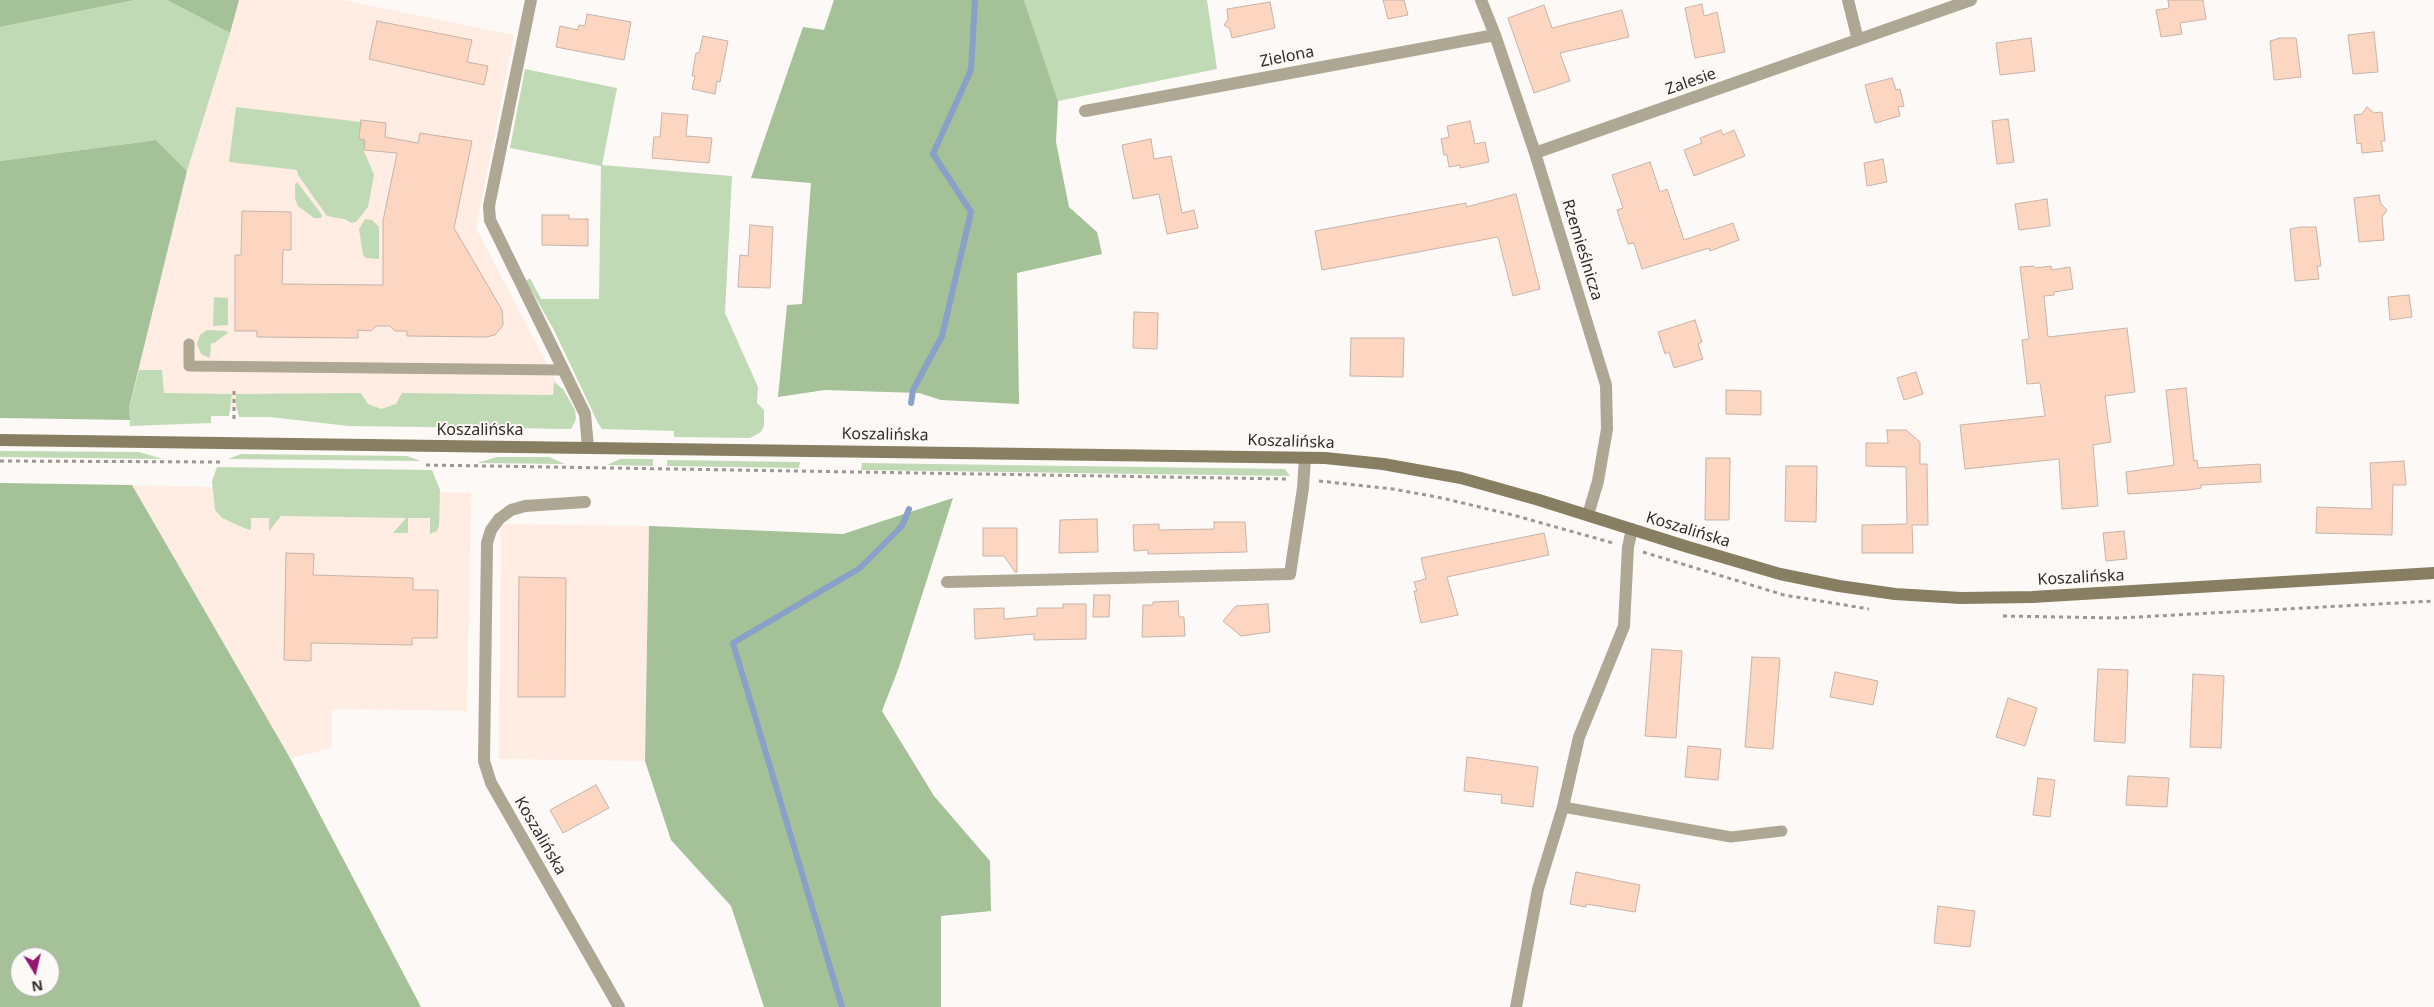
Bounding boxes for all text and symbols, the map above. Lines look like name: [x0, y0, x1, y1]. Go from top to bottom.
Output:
street label: Zielona: [1258, 42, 1316, 72]
street label: Zalesie: [1663, 64, 1719, 100]
street label: Rzemieślnicza: [1558, 197, 1606, 303]
street label: Koszalińska: [436, 420, 524, 440]
street label: Koszalińska: [841, 425, 929, 445]
street label: Koszalińska: [1247, 431, 1335, 453]
street label: Koszalińska: [1644, 508, 1732, 552]
street label: Koszalińska: [2037, 566, 2125, 590]
street label: Koszalińska: [510, 793, 570, 879]
north arrow: [10, 947, 60, 997]
text: N: [30, 976, 44, 997]

